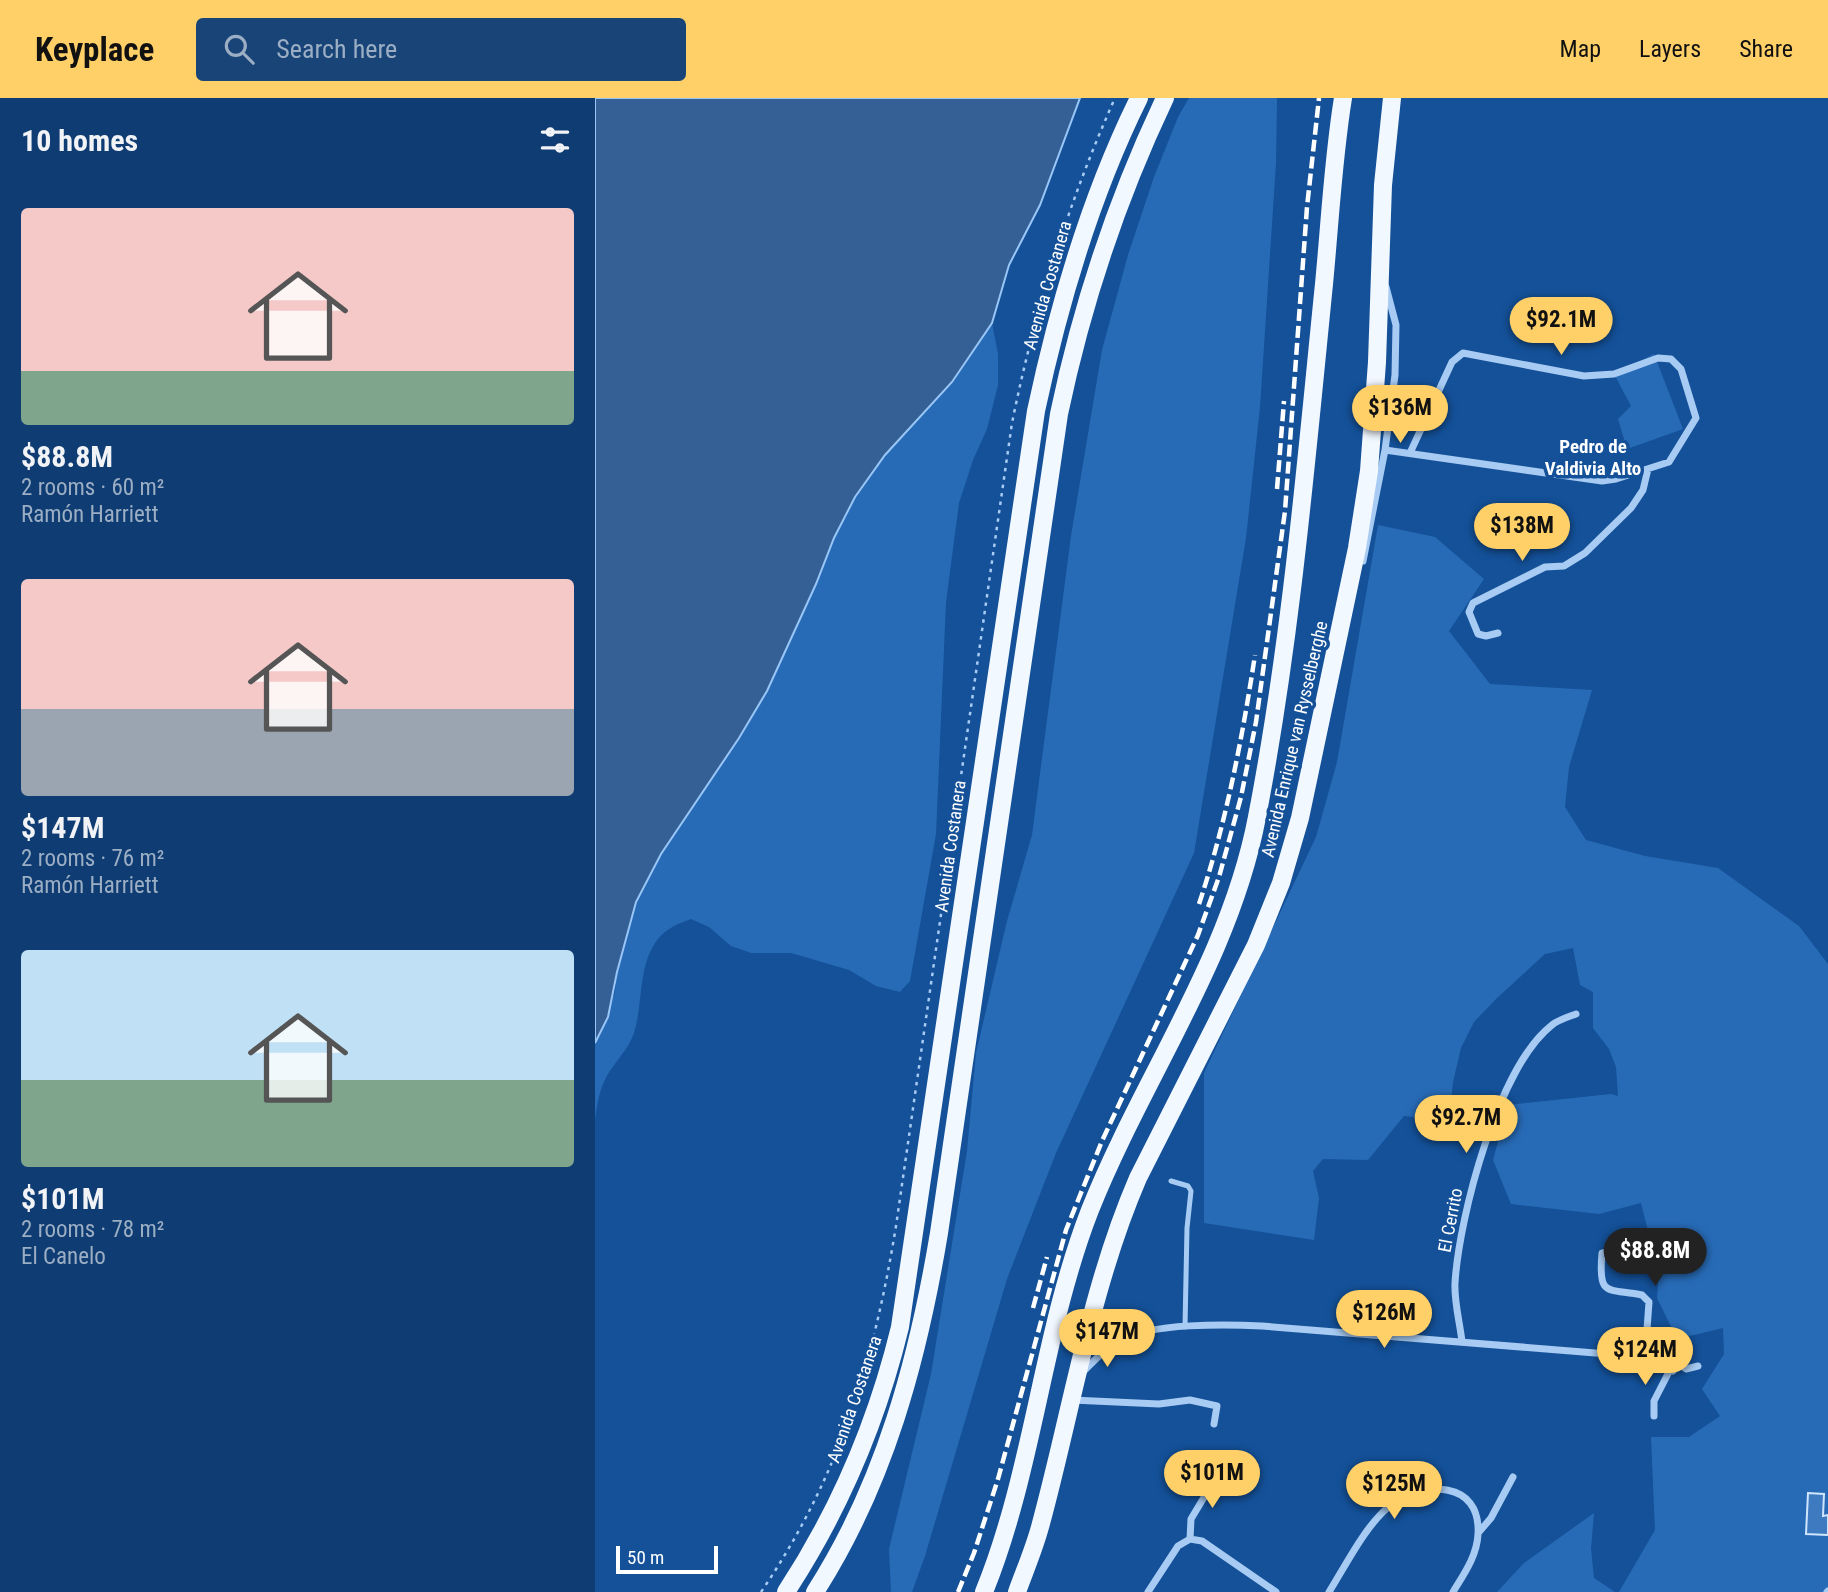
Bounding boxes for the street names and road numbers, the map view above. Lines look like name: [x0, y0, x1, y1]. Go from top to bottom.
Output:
street label: Avenida Costanera: [1019, 218, 1075, 352]
street label: Avenida Enrique van Rysselberghe: [1257, 619, 1331, 859]
street label: Avenida Costanera: [930, 779, 970, 913]
street label: El Cerrito: [1433, 1186, 1467, 1254]
street label: Avenida Costanera: [822, 1333, 886, 1465]

